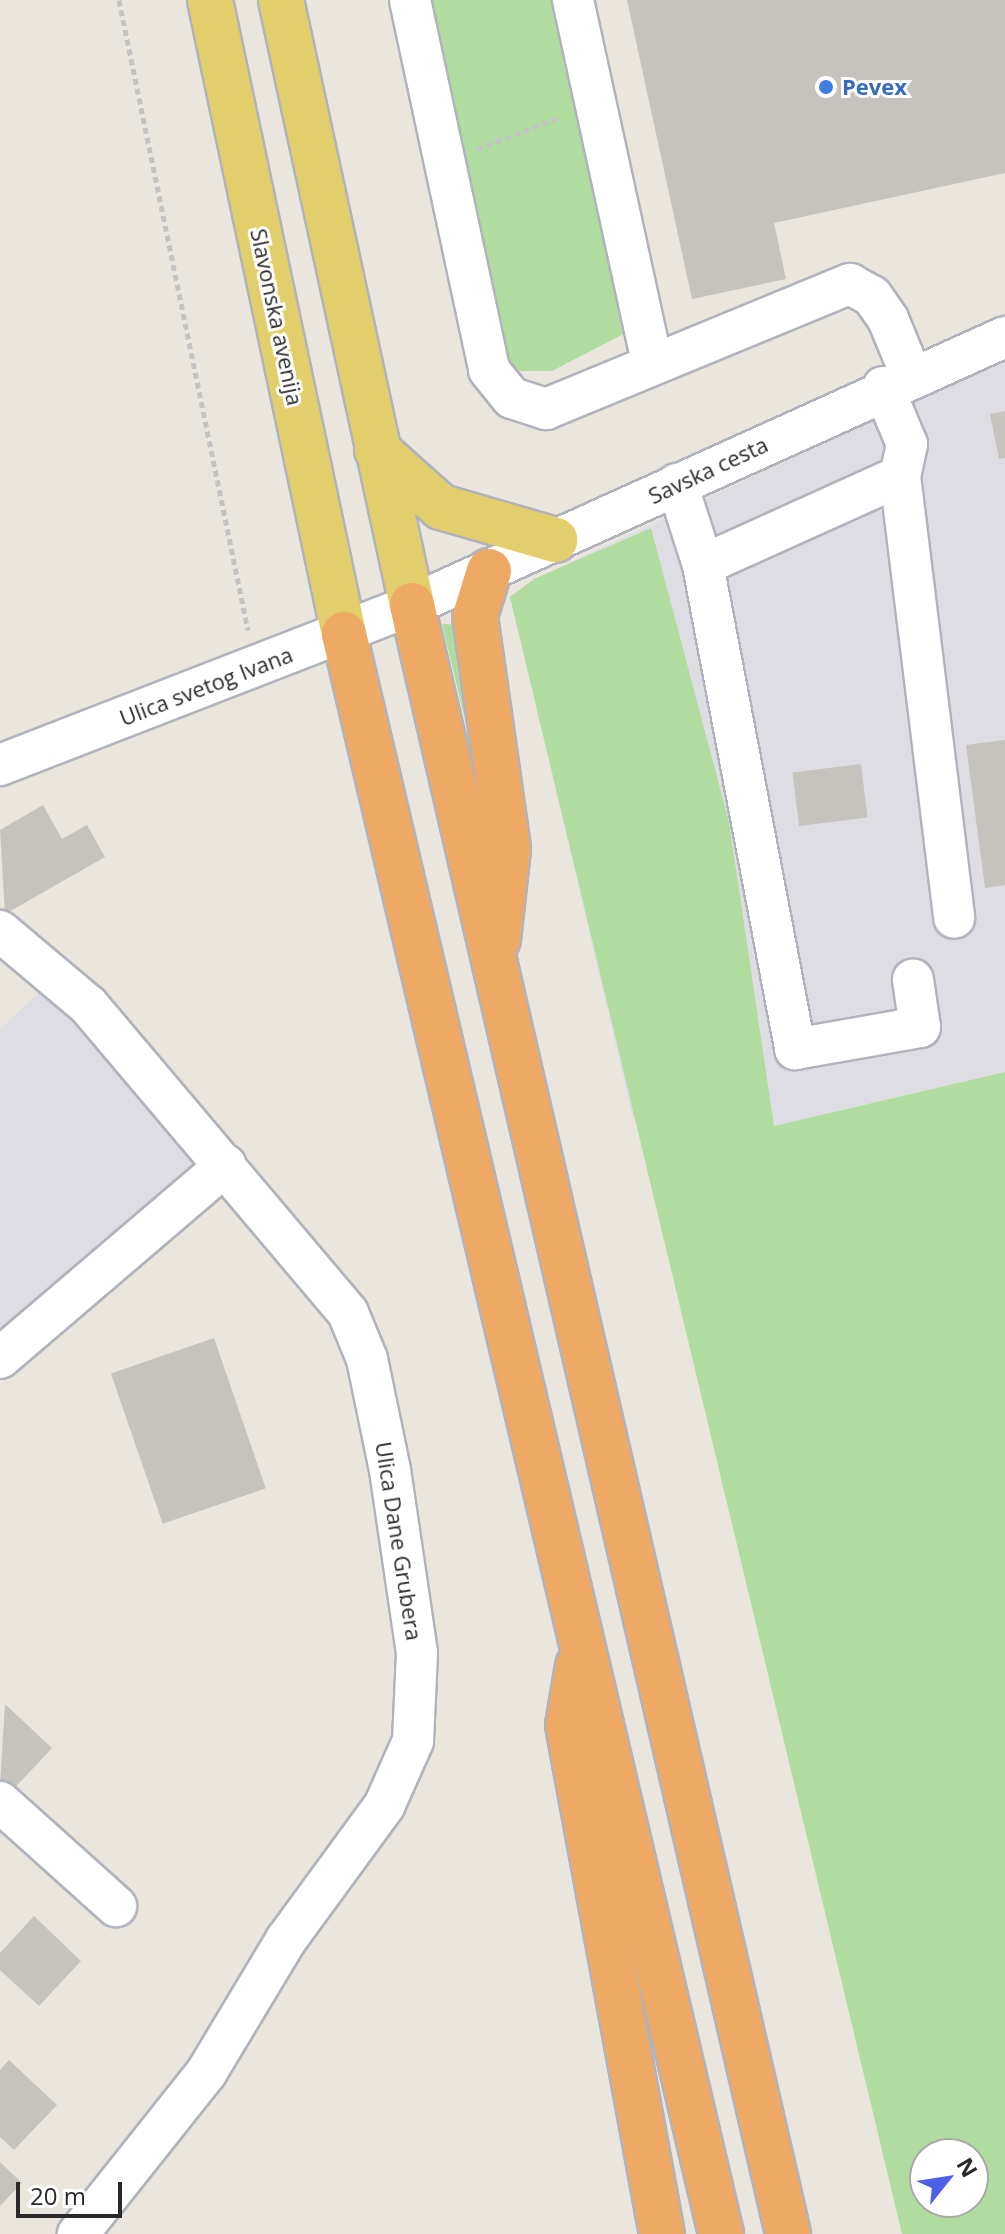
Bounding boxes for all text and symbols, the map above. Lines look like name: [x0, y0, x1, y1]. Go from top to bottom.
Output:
place label: Pevex: [842, 74, 907, 100]
marker: Pevex: [817, 78, 835, 96]
street label: Slavonska avenija: [245, 226, 309, 408]
street label: Savska cesta: [644, 431, 772, 509]
street label: Ulica svetog Ivana: [116, 641, 296, 731]
street label: Ulica Dane Grubera: [370, 1440, 428, 1642]
north arrow: [909, 2138, 989, 2218]
text: N: [951, 2152, 986, 2182]
scale bar: [20, 2166, 126, 2216]
text: 20 m: [30, 2179, 86, 2212]

